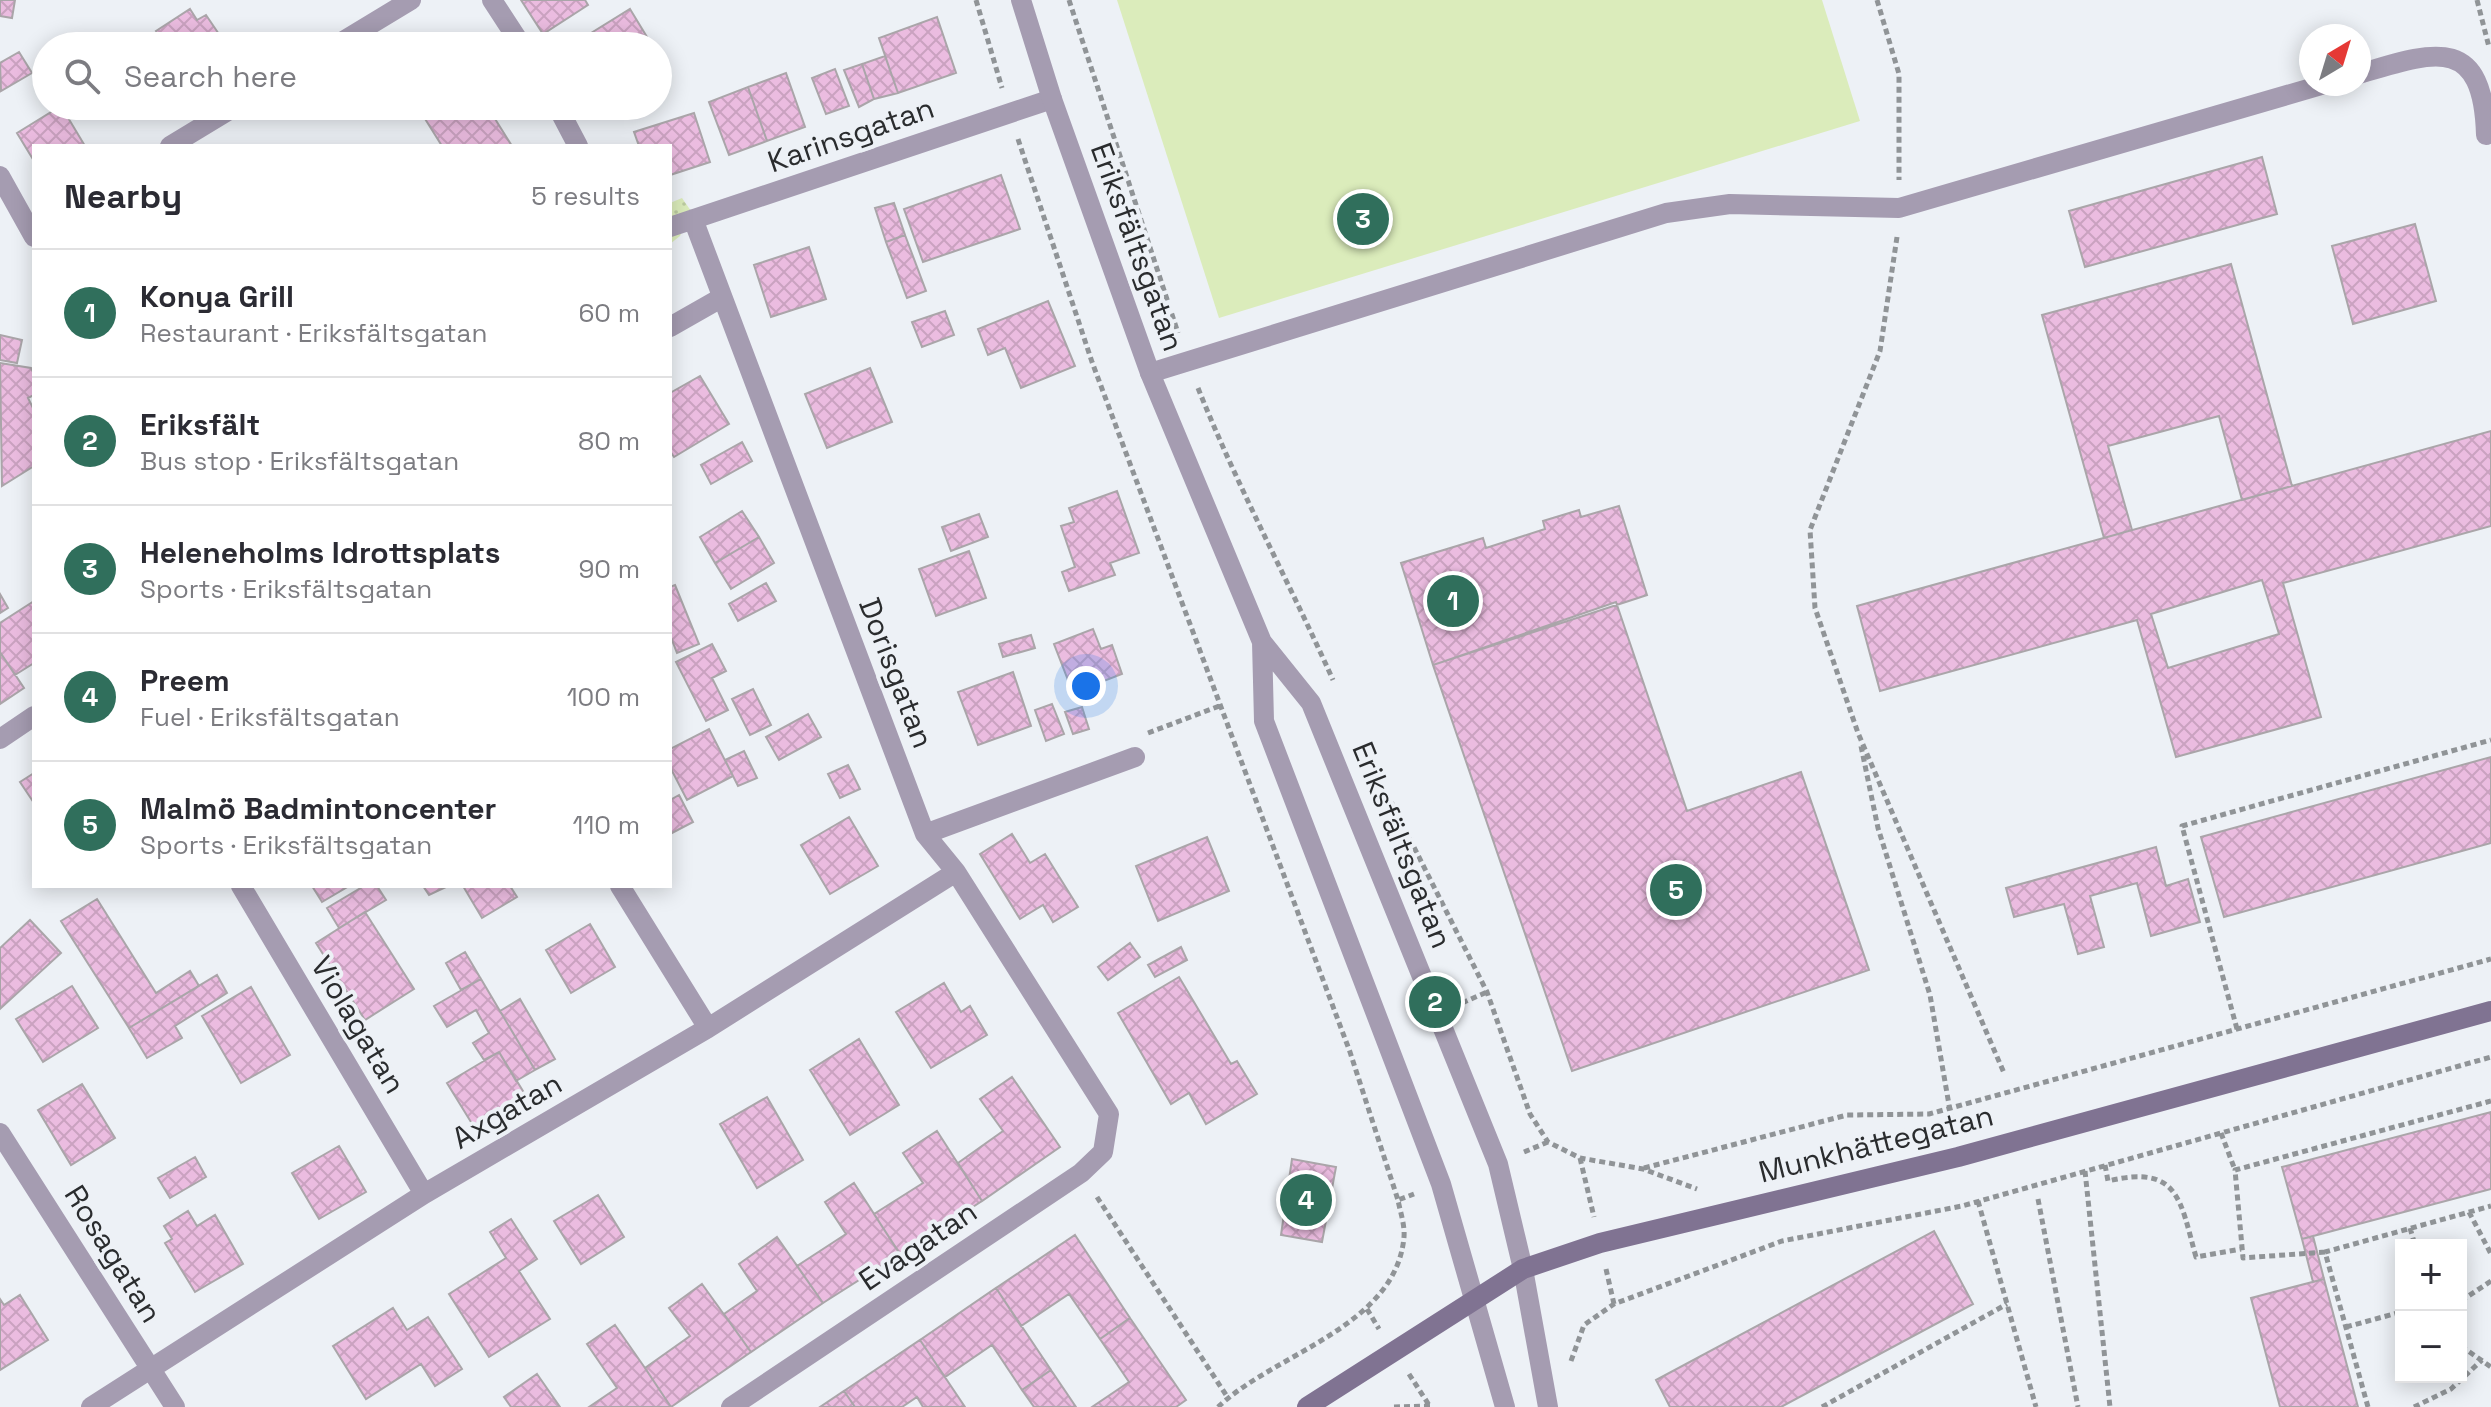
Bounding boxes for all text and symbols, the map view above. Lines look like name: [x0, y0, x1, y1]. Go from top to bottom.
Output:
north arrow: [2299, 24, 2371, 96]
search box: [32, 32, 672, 120]
icon: search: [60, 54, 104, 98]
text: Search here: [124, 57, 297, 96]
street label: Karinsgatan: [763, 88, 939, 181]
street label: Eriksfältsgatan: [1082, 137, 1193, 356]
text: Nearby: [64, 175, 182, 218]
text: 5 results: [531, 179, 640, 213]
pin: 3: [1337, 189, 1389, 249]
text: Konya Grill: [140, 277, 294, 316]
text: 1: [84, 296, 96, 330]
text: 60 m: [578, 296, 640, 330]
text: Restaurant · Eriksfältsgatan: [140, 316, 487, 350]
text: Eriksfält: [140, 405, 260, 444]
text: 2: [82, 424, 98, 458]
text: 80 m: [578, 424, 640, 458]
text: Bus stop · Eriksfältsgatan: [140, 444, 459, 478]
text: Heleneholms Idrottsplats: [140, 533, 501, 572]
text: 3: [82, 552, 98, 586]
text: 90 m: [578, 552, 640, 586]
pin: 1: [1427, 571, 1479, 631]
text: Sports · Eriksfältsgatan: [140, 572, 432, 606]
street label: Dorisgatan: [850, 592, 943, 753]
text: Preem: [140, 661, 230, 700]
your location: [1066, 666, 1106, 706]
text: 4: [82, 680, 98, 714]
text: 100 m: [567, 680, 640, 714]
text: Fuel · Eriksfältsgatan: [140, 700, 400, 734]
street label: Eriksfältsgatan: [1343, 736, 1462, 954]
text: Malmö Badmintoncenter: [140, 789, 496, 828]
text: 5: [82, 808, 98, 842]
text: 110 m: [573, 808, 640, 842]
text: Sports · Eriksfältsgatan: [140, 828, 432, 862]
pin: 5: [1650, 860, 1702, 920]
street label: Violagatan: [302, 949, 415, 1101]
pin: 2: [1409, 972, 1461, 1032]
street label: Axgatan: [445, 1064, 569, 1158]
street label: Munkhättegatan: [1754, 1095, 1997, 1192]
pin: 4: [1280, 1170, 1332, 1230]
street label: Rosagatan: [56, 1178, 171, 1330]
street label: Evagatan: [851, 1192, 984, 1299]
map controls: [2395, 1239, 2467, 1383]
button: +: [2395, 1239, 2467, 1311]
button: −: [2395, 1311, 2467, 1383]

